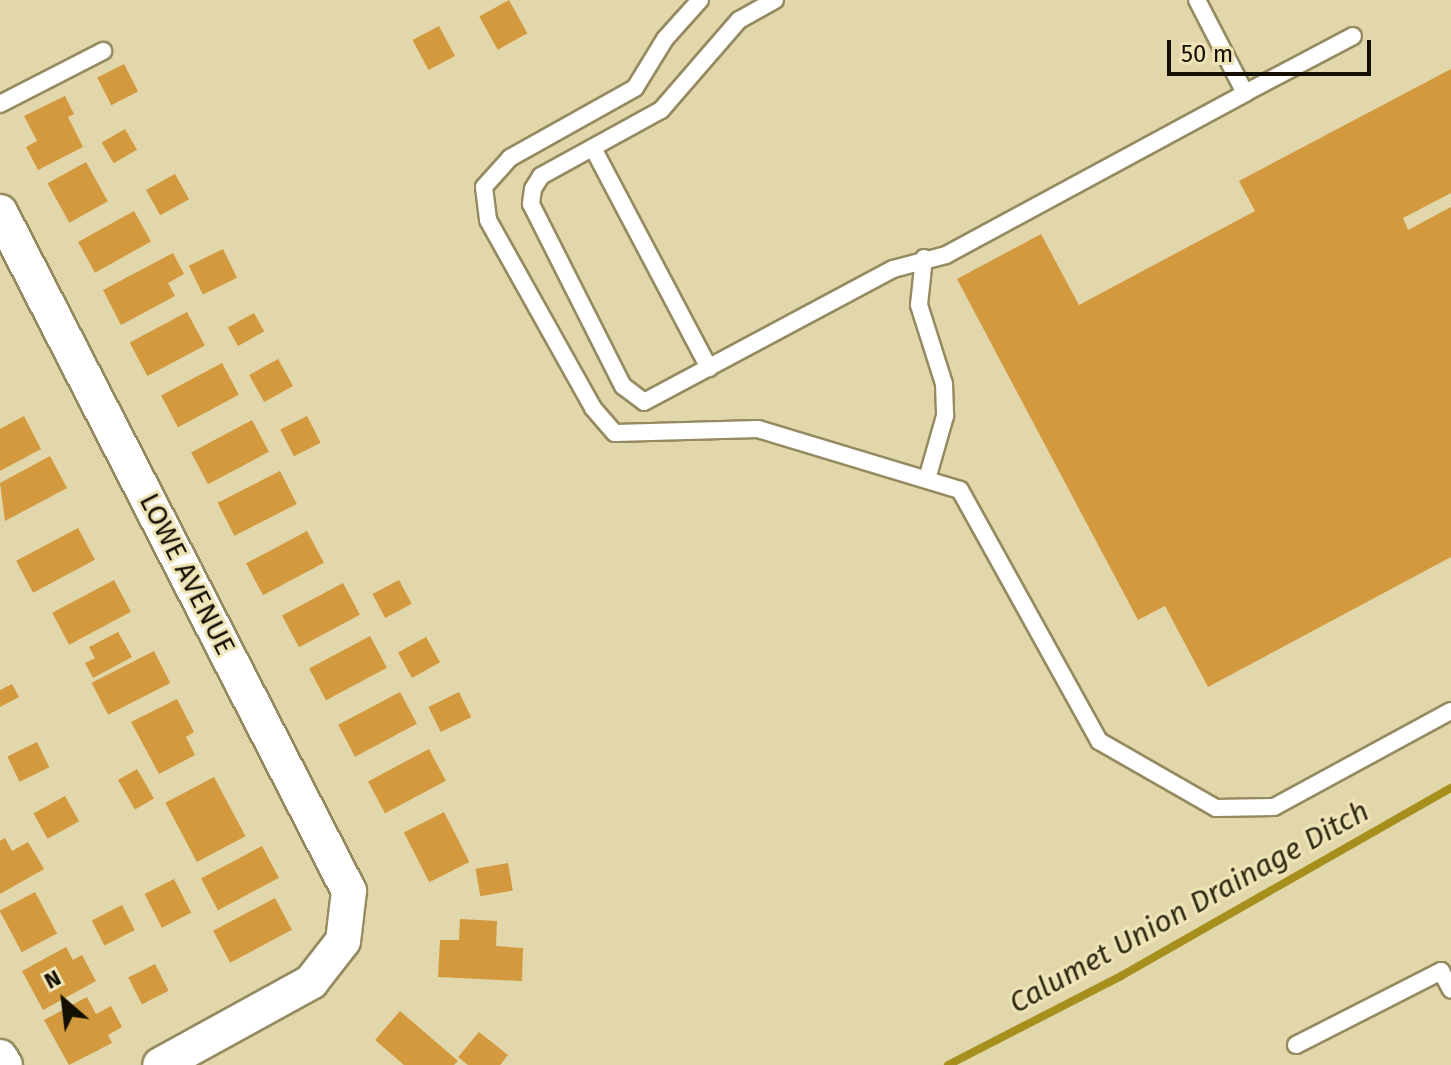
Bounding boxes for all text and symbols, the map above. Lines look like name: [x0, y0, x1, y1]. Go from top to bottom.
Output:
scale bar: [1171, 24, 1375, 74]
text: 50 m: [1181, 40, 1233, 68]
street label: LOWE AVENUE: [132, 488, 242, 660]
water label: Calumet Union Drainage Ditch: [1003, 793, 1375, 1021]
north arrow: [24, 961, 104, 1041]
text: N: [40, 964, 65, 995]

